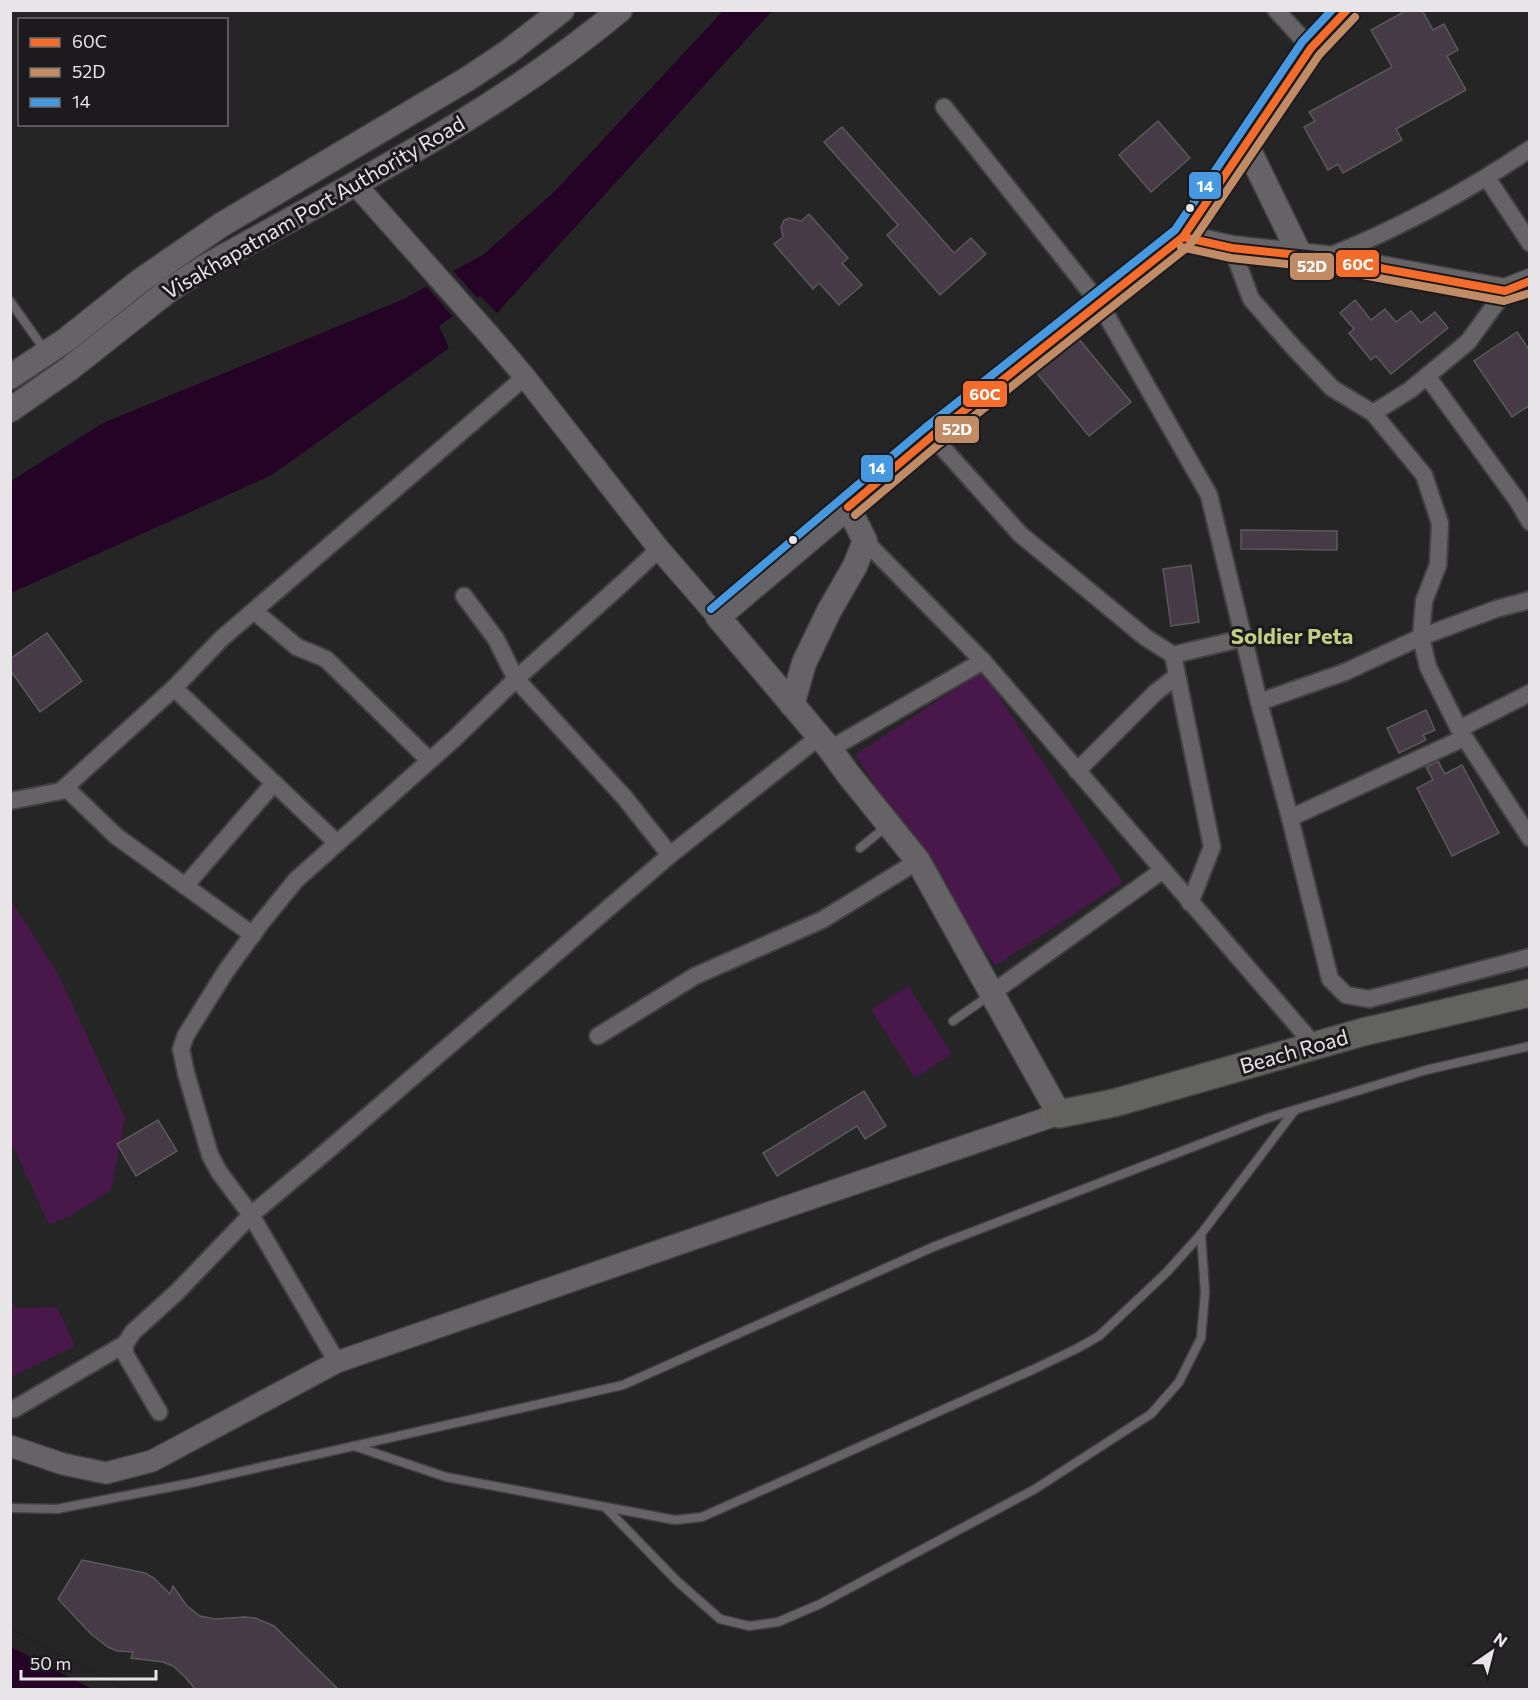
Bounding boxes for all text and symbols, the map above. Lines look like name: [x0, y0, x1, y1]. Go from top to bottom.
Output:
legend: [18, 18, 228, 126]
text: 60C: [72, 30, 107, 52]
text: 52D: [72, 60, 106, 82]
text: 14: [72, 90, 91, 112]
street label: Visakhapatnam Port Authority Road: [158, 110, 468, 304]
line badge: 14: [1188, 171, 1222, 200]
text: 14: [1196, 176, 1214, 195]
unlabelled marker: [1184, 202, 1196, 214]
line badge: 60C: [1335, 249, 1380, 278]
line badge: 52D: [1289, 252, 1335, 281]
text: 60C: [1342, 254, 1374, 273]
text: 52D: [1297, 256, 1327, 275]
line badge: 60C: [962, 380, 1008, 408]
text: 60C: [969, 384, 1001, 403]
line badge: 52D: [934, 415, 980, 444]
text: 52D: [942, 419, 972, 438]
line badge: 14: [860, 454, 894, 483]
text: 14: [868, 458, 886, 477]
unlabelled marker: [787, 534, 799, 546]
district label: Soldier Peta: [1231, 622, 1353, 649]
street label: Beach Road: [1237, 1023, 1350, 1078]
north arrow: [1462, 1622, 1522, 1682]
text: N: [1491, 1628, 1511, 1651]
scale bar: [21, 1643, 156, 1681]
text: 50 m: [30, 1652, 71, 1674]

